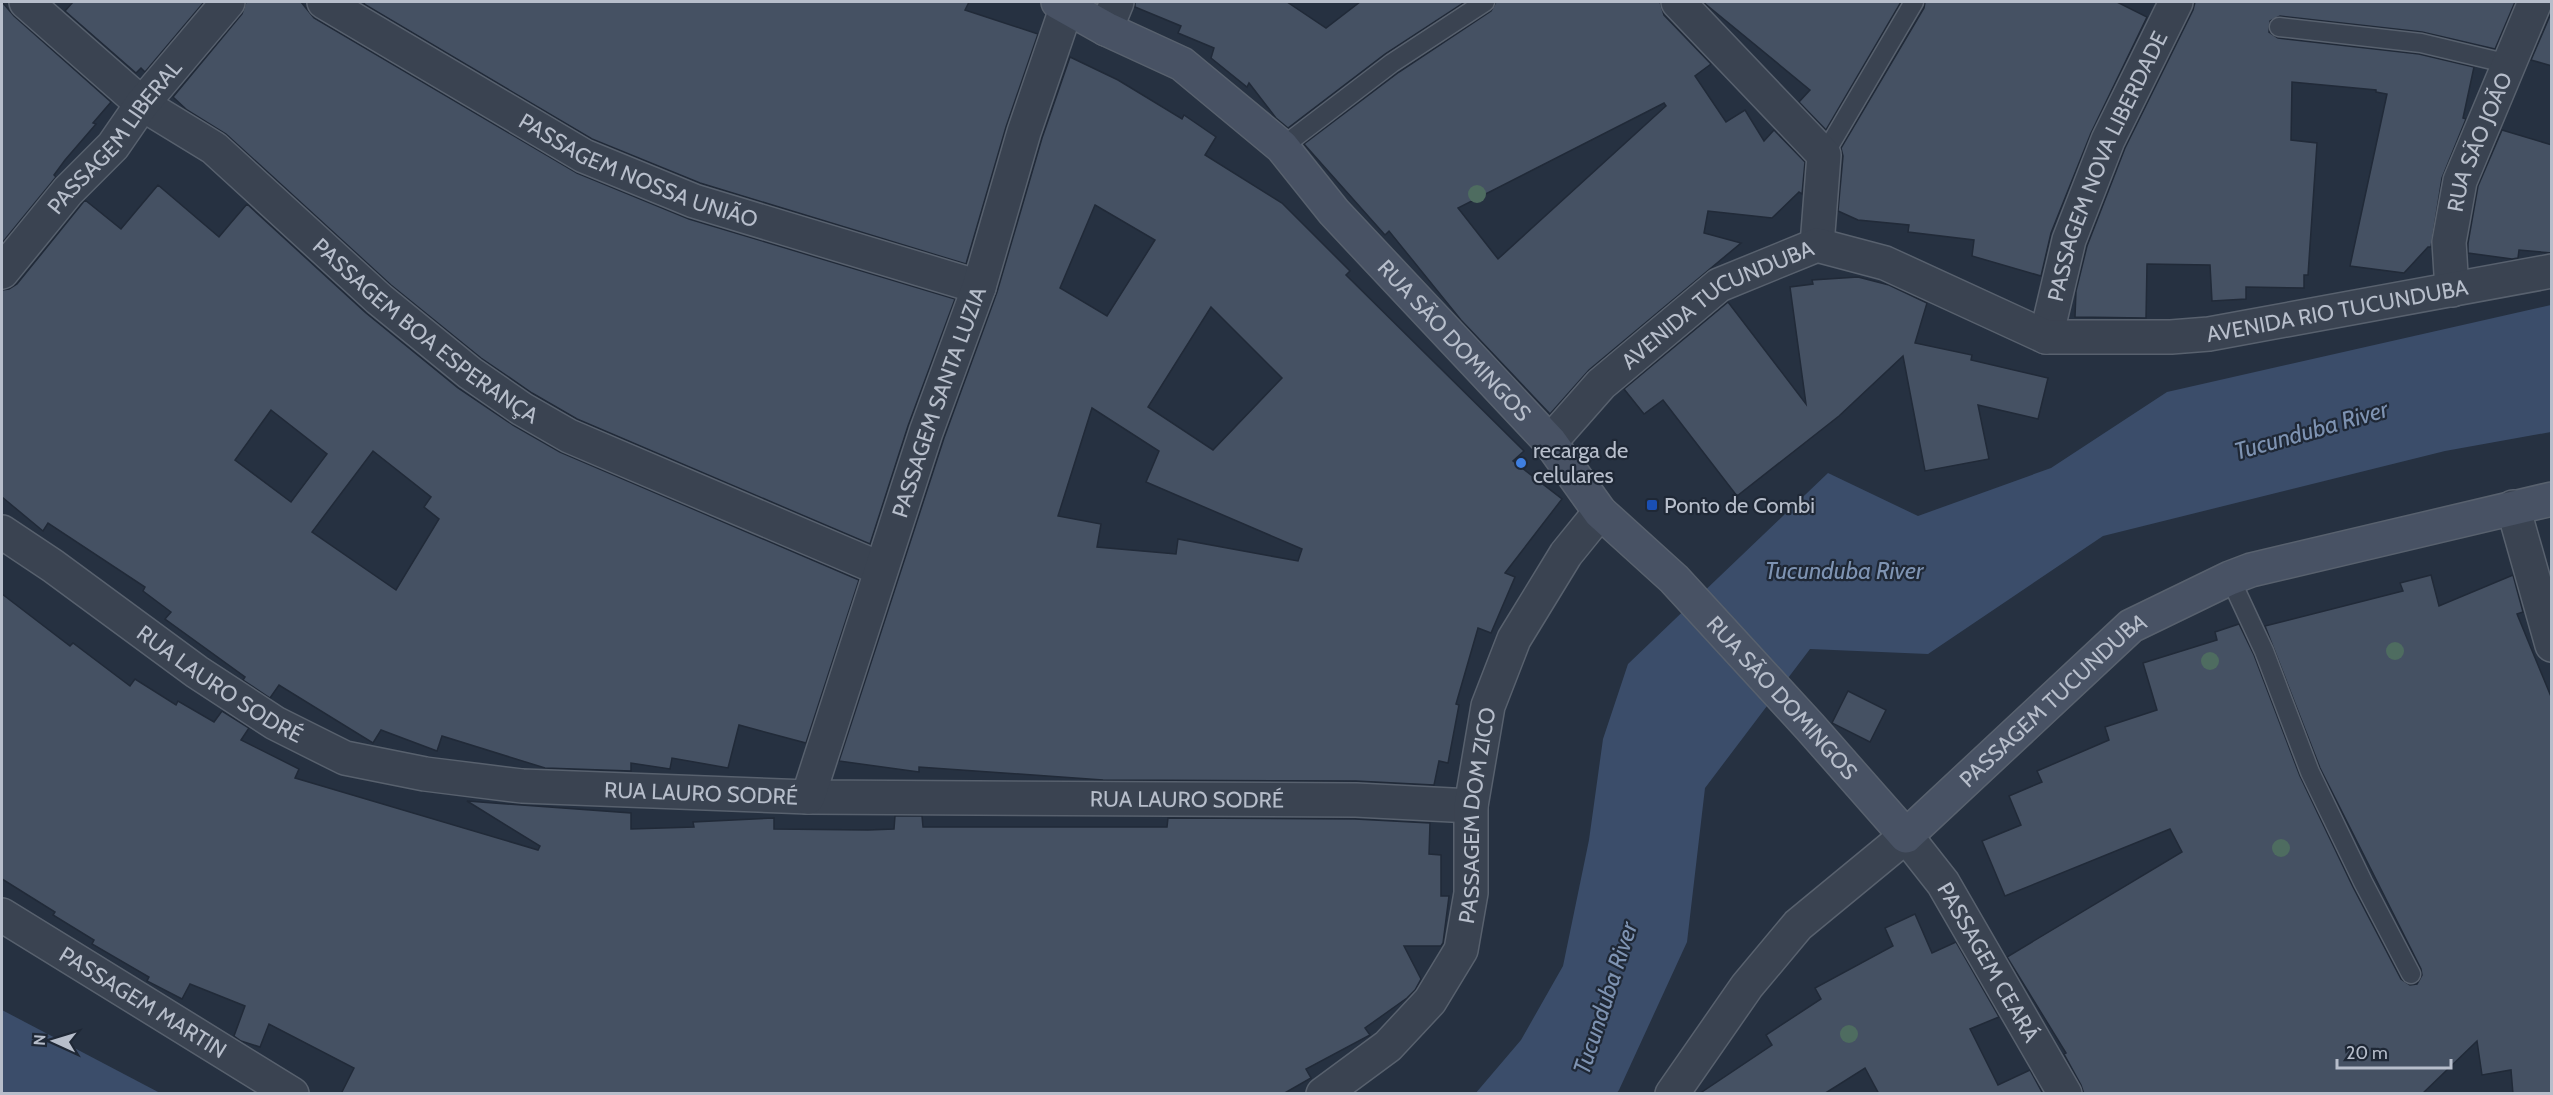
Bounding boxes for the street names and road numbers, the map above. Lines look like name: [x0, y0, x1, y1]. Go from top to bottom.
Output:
street label: PASSAGEM NOVA LIBERDADE: [2041, 26, 2173, 304]
street label: PASSAGEM LIBERAL: [41, 54, 187, 219]
street label: RUA SÃO JOÃO: [2441, 68, 2518, 214]
street label: PASSAGEM NOSSA UNIÃO: [514, 107, 761, 233]
street label: PASSAGEM BOA ESPERANÇA: [308, 232, 544, 429]
street label: AVENIDA TUCUNDUBA: [1616, 234, 1818, 375]
street label: RUA SÃO DOMINGOS: [1372, 254, 1537, 427]
street label: AVENIDA RIO TUCUNDUBA: [2204, 273, 2471, 348]
street label: PASSAGEM SANTA LUZIA: [886, 282, 992, 521]
street label: PASSAGEM TUCUNDUBA: [1954, 607, 2151, 793]
street label: RUA SÃO DOMINGOS: [1701, 610, 1864, 785]
street label: RUA LAURO SODRÉ: [132, 619, 308, 748]
street label: PASSAGEM DOM ZICO: [1452, 705, 1501, 926]
street label: RUA LAURO SODRÉ: [604, 776, 798, 810]
street label: RUA LAURO SODRÉ: [1090, 785, 1284, 813]
street label: PASSAGEM CEARÁ: [1932, 877, 2046, 1047]
street label: PASSAGEM MARTIN: [55, 940, 232, 1064]

